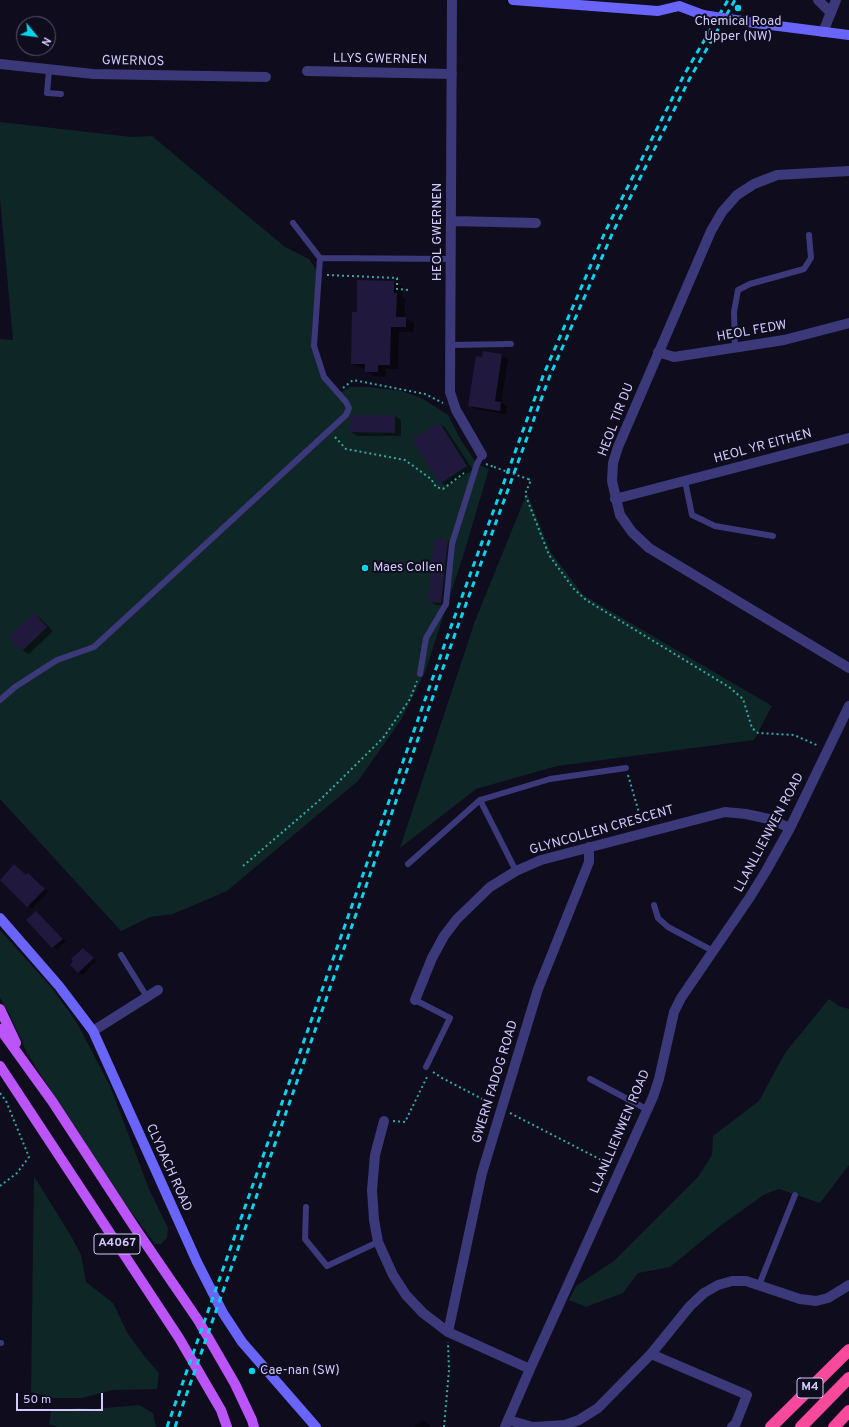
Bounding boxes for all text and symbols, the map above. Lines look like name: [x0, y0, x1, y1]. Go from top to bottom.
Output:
marker: Chemical Road Upper (NW): [733, 3, 743, 13]
place label: Chemical Road Upper (NW): [694, 14, 782, 45]
north arrow: [16, 16, 56, 56]
text: N: [38, 34, 54, 48]
street label: LLYS GWERNEN: [333, 51, 427, 69]
street label: GWERNOS: [102, 54, 164, 70]
street label: HEOL GWERNEN: [430, 183, 446, 281]
street label: HEOL FEDW: [716, 318, 788, 346]
street label: HEOL TIR DU: [596, 381, 638, 459]
street label: HEOL YR EITHEN: [712, 426, 814, 468]
place label: Maes Collen: [373, 560, 443, 576]
marker: Maes Collen: [360, 563, 370, 573]
street label: LLANLLIENWEN ROAD: [732, 771, 808, 895]
street label: GLYNCOLLEN CRESCENT: [528, 803, 676, 859]
street label: GWERN FADOG ROAD: [470, 1019, 522, 1145]
street label: LLANLLIENWEN ROAD: [588, 1068, 654, 1196]
street label: CLYDACH ROAD: [142, 1122, 194, 1214]
road number: A4067: [94, 1234, 140, 1254]
place label: Cae-nan (SW): [260, 1363, 340, 1379]
marker: Cae-nan (SW): [247, 1366, 257, 1376]
road number: M4: [797, 1378, 823, 1398]
scale bar: [18, 1385, 105, 1411]
text: 50 m: [23, 1392, 51, 1408]

